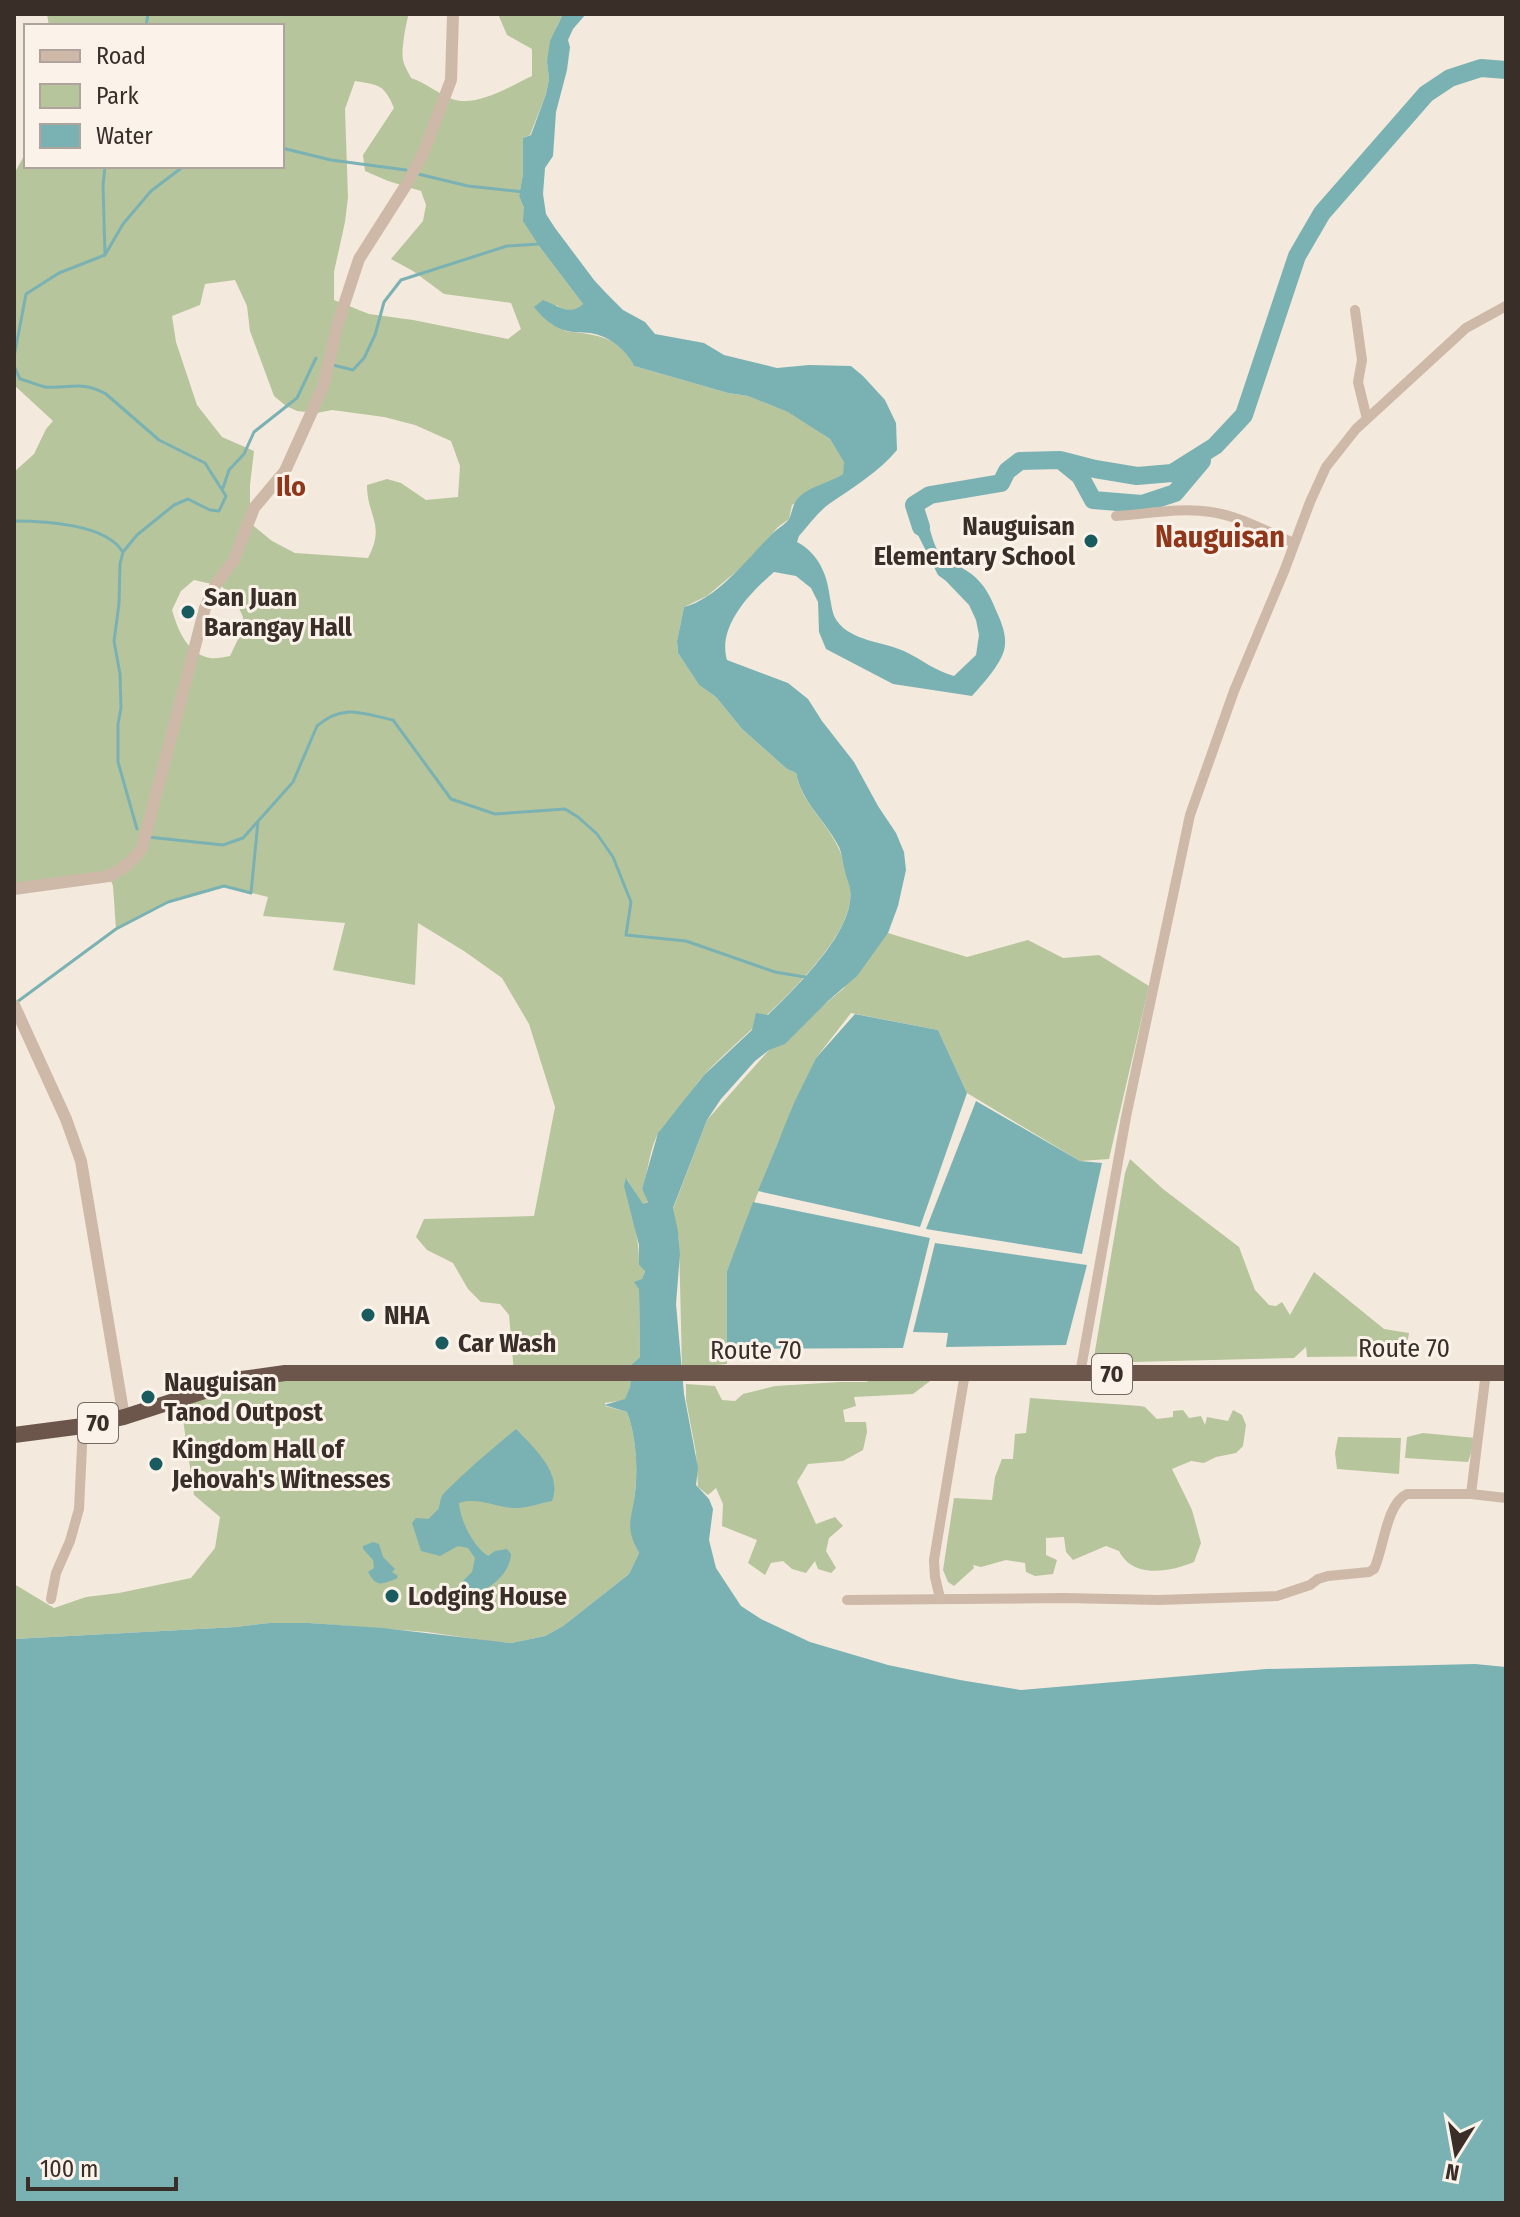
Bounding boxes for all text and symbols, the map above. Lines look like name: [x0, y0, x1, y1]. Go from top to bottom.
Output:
legend: [24, 24, 284, 168]
text: Road: [96, 42, 146, 70]
text: Park: [96, 82, 139, 110]
text: Water: [96, 122, 153, 150]
district label: Ilo: [276, 470, 306, 503]
place label: Nauguisan Elementary School: [874, 511, 1076, 572]
district label: Nauguisan: [1155, 519, 1285, 555]
marker: Nauguisan Elementary School: [1082, 532, 1100, 550]
place label: San Juan Barangay Hall: [204, 582, 353, 643]
marker: San Juan Barangay Hall: [179, 603, 197, 621]
place label: NHA: [384, 1300, 430, 1331]
marker: NHA: [359, 1306, 377, 1324]
place label: Car Wash: [458, 1328, 556, 1359]
street label: Route 70: [1358, 1333, 1450, 1364]
marker: Car Wash: [433, 1334, 451, 1352]
street label: Route 70: [710, 1335, 802, 1366]
road number: 70: [1092, 1354, 1132, 1394]
place label: Nauguisan Tanod Outpost: [164, 1367, 324, 1428]
marker: Nauguisan Tanod Outpost: [139, 1388, 157, 1406]
road number: 70: [78, 1403, 118, 1443]
place label: Kingdom Hall of Jehovah's Witnesses: [171, 1434, 390, 1495]
marker: Kingdom Hall of Jehovah's Witnesses: [147, 1455, 165, 1473]
place label: Lodging House: [408, 1581, 567, 1612]
marker: Lodging House: [383, 1587, 401, 1605]
north arrow: [1416, 2113, 1496, 2193]
scale bar: [28, 2141, 176, 2191]
text: 100 m: [40, 2155, 98, 2183]
text: N: [1443, 2158, 1461, 2187]

